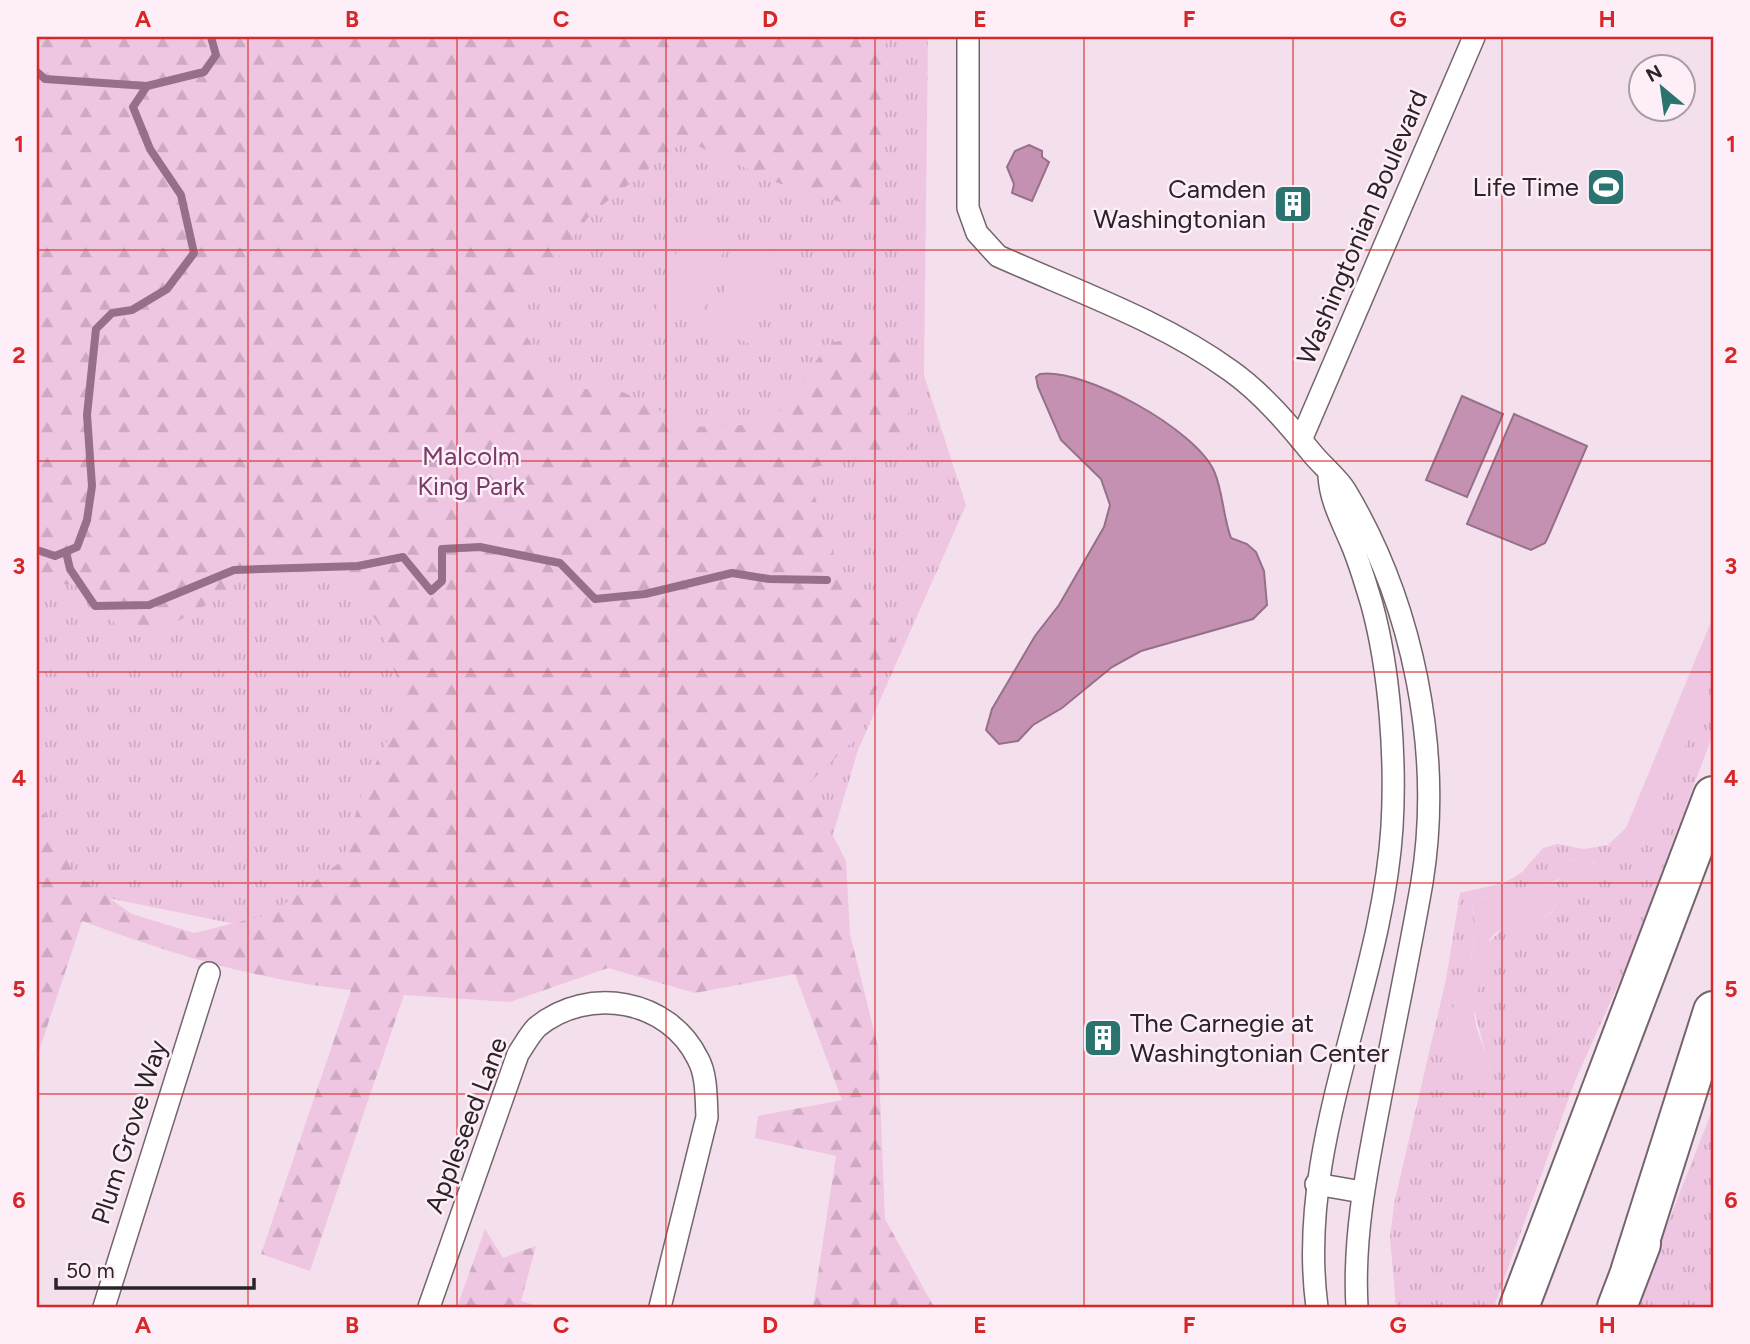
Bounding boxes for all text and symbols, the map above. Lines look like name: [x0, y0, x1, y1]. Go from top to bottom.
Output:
text: A: [135, 5, 152, 33]
text: B: [345, 5, 359, 33]
text: C: [553, 5, 570, 33]
text: D: [762, 5, 778, 33]
text: E: [973, 5, 987, 33]
text: F: [1183, 5, 1196, 33]
text: G: [1389, 5, 1407, 33]
text: H: [1598, 5, 1616, 33]
north arrow: [1628, 52, 1698, 122]
text: N: [1642, 60, 1666, 87]
street label: Washingtonian Boulevard: [1290, 85, 1434, 369]
text: 1: [14, 130, 24, 158]
text: 1: [1726, 130, 1736, 158]
sports icon: Life Time: [1585, 166, 1627, 208]
place label: Life Time: [1473, 171, 1579, 203]
place label: Camden Washingtonian: [1093, 173, 1266, 235]
building icon: Camden Washingtonian: [1272, 183, 1314, 225]
text: 2: [12, 341, 26, 369]
text: 2: [1724, 341, 1738, 369]
park label: Malcolm King Park: [417, 440, 525, 502]
text: 3: [13, 552, 25, 580]
text: 3: [1725, 552, 1737, 580]
text: 4: [12, 764, 26, 792]
text: 4: [1724, 764, 1738, 792]
text: 5: [12, 975, 26, 1003]
text: 5: [1724, 975, 1738, 1003]
place label: The Carnegie at Washingtonian Center: [1130, 1007, 1390, 1069]
building icon: The Carnegie at Washingtonian Center: [1082, 1017, 1124, 1059]
street label: Appleseed Lane: [418, 1032, 514, 1218]
street label: Plum Grove Way: [84, 1036, 174, 1228]
text: 6: [12, 1186, 26, 1214]
text: 6: [1724, 1186, 1738, 1214]
scale bar: [56, 1246, 254, 1290]
text: 50 m: [66, 1258, 115, 1283]
text: A: [135, 1311, 152, 1339]
text: B: [345, 1311, 359, 1339]
text: C: [553, 1311, 570, 1339]
text: D: [762, 1311, 778, 1339]
text: E: [973, 1311, 987, 1339]
text: F: [1183, 1311, 1196, 1339]
text: G: [1389, 1311, 1407, 1339]
text: H: [1598, 1311, 1616, 1339]

